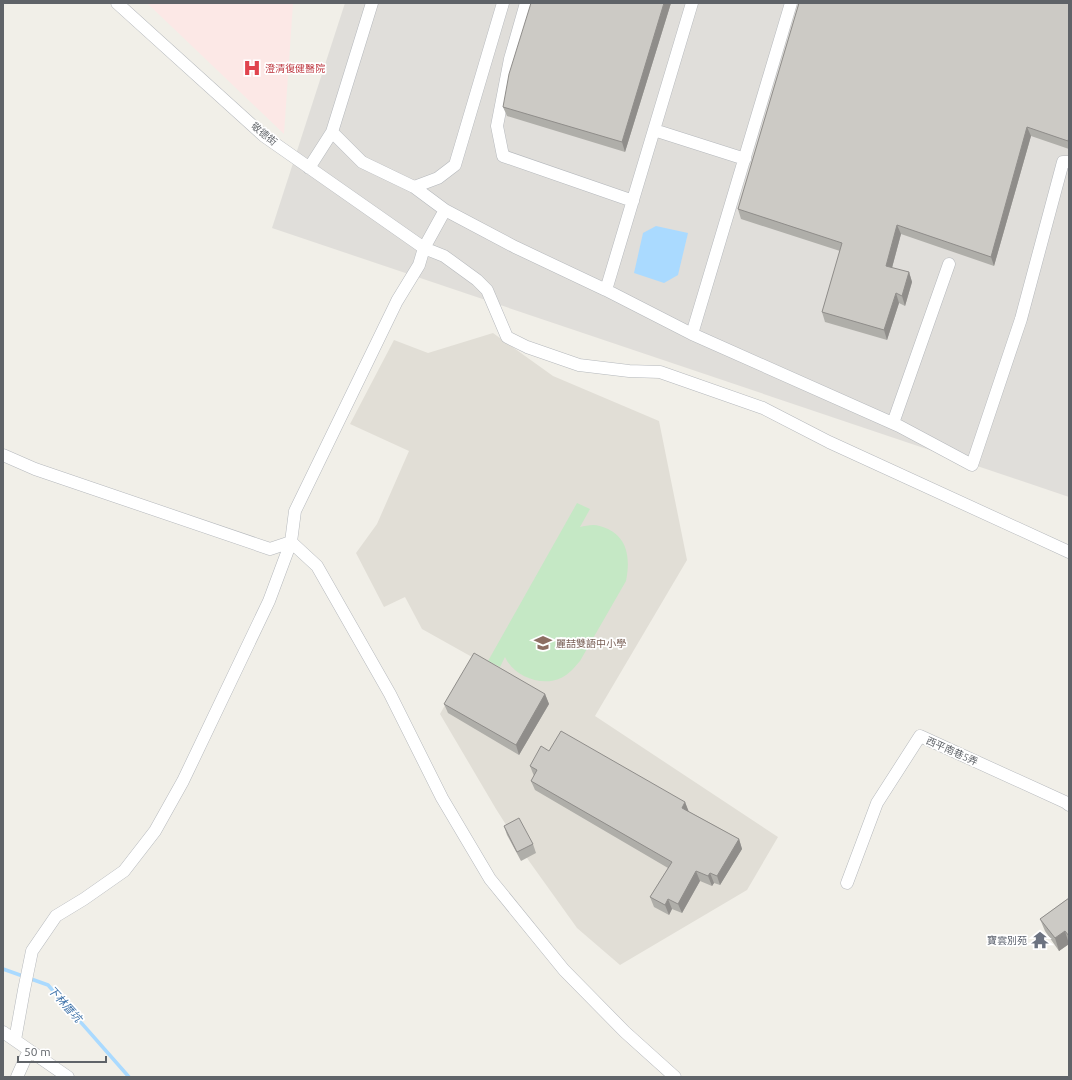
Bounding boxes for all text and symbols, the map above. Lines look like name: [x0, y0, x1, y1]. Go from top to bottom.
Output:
hospital icon: 澄清復健醫院: [242, 58, 262, 78]
place label: 澄清復健醫院: [265, 63, 325, 74]
street label: 敬德街: [249, 120, 279, 148]
school or university icon: 麗喆雙語中小學: [533, 633, 553, 653]
place label: 麗喆雙語中小學: [556, 638, 626, 649]
street label: 西平南巷5弄: [924, 735, 980, 767]
temple icon: 寶雲別苑: [1030, 930, 1050, 950]
place label: 寶雲別苑: [987, 935, 1027, 946]
water label: 下林厝坑: [46, 984, 86, 1026]
scale bar: [18, 1038, 106, 1064]
text: 50 m: [24, 1045, 51, 1058]

